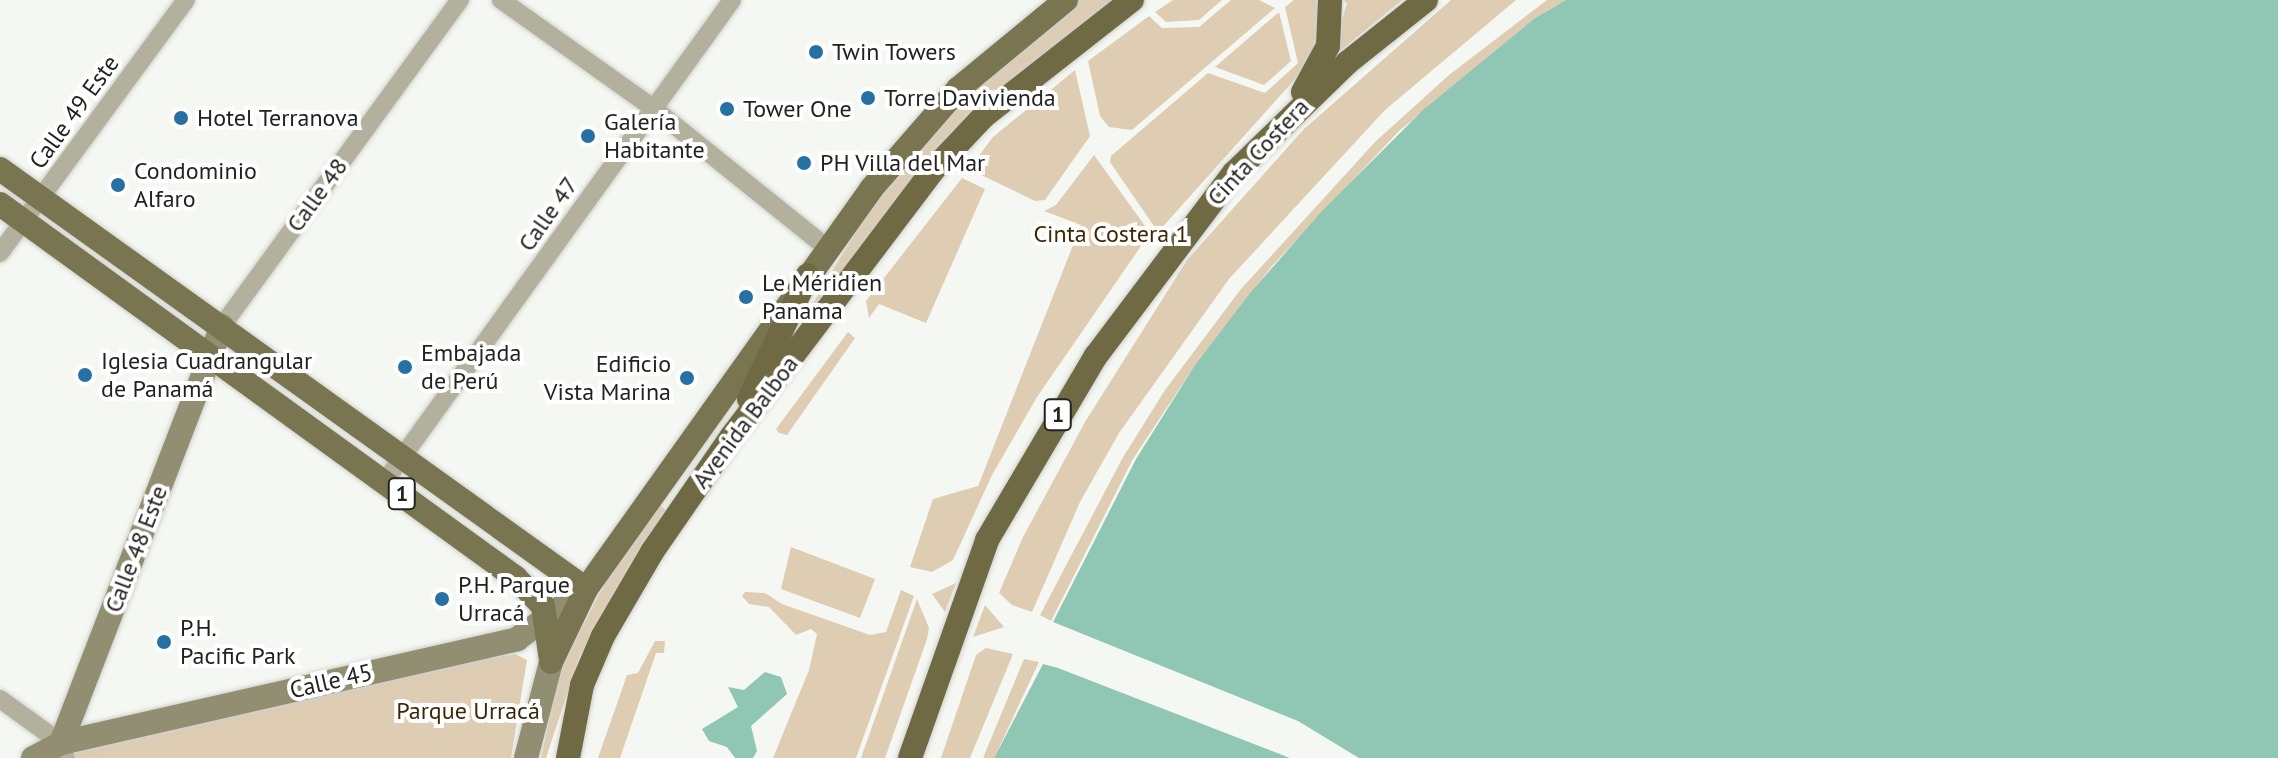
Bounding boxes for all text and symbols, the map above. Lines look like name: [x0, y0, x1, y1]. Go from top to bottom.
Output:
place label: Twin Towers: [832, 38, 957, 66]
marker: Twin Towers: [807, 43, 825, 61]
street label: Calle 49 Este: [23, 50, 125, 174]
place label: Torre Davivienda: [884, 84, 1056, 112]
marker: Torre Davivienda: [859, 89, 877, 107]
street label: Cinta Costera: [1201, 93, 1315, 211]
place label: Tower One: [743, 95, 852, 123]
marker: Tower One: [718, 100, 736, 118]
place label: Hotel Terranova: [197, 104, 359, 132]
place label: Galería Habitante: [604, 108, 705, 164]
marker: Hotel Terranova: [172, 109, 190, 127]
marker: Galería Habitante: [579, 127, 597, 145]
place label: PH Villa del Mar: [820, 149, 986, 177]
street label: Calle 48: [281, 153, 353, 237]
marker: PH Villa del Mar: [795, 154, 813, 172]
place label: Condominio Alfaro: [134, 157, 257, 213]
street label: Calle 47: [512, 171, 584, 257]
marker: Condominio Alfaro: [109, 176, 127, 194]
park label: Cinta Costera 1: [1033, 220, 1189, 248]
place label: Le Méridien Panama: [762, 269, 882, 325]
marker: Le Méridien Panama: [737, 288, 755, 306]
place label: Embajada de Perú: [421, 339, 521, 395]
place label: Iglesia Cuadrangular de Panamá: [101, 347, 312, 403]
place label: Edificio Vista Marina: [544, 350, 671, 406]
street label: Avenida Balboa: [686, 350, 804, 494]
marker: Embajada de Perú: [396, 358, 414, 376]
marker: Iglesia Cuadrangular de Panamá: [76, 366, 94, 384]
marker: Edificio Vista Marina: [678, 369, 696, 387]
road number: 1: [1042, 397, 1074, 433]
road number: 1: [386, 476, 418, 512]
street label: Calle 48 Este: [99, 482, 173, 616]
place label: P.H. Parque Urracá: [458, 571, 572, 627]
marker: P.H. Parque Urracá: [433, 590, 451, 608]
place label: P.H. Pacific Park: [180, 614, 296, 670]
marker: P.H. Pacific Park: [155, 633, 173, 651]
street label: Calle 45: [287, 658, 375, 704]
park label: Parque Urracá: [396, 697, 540, 725]

